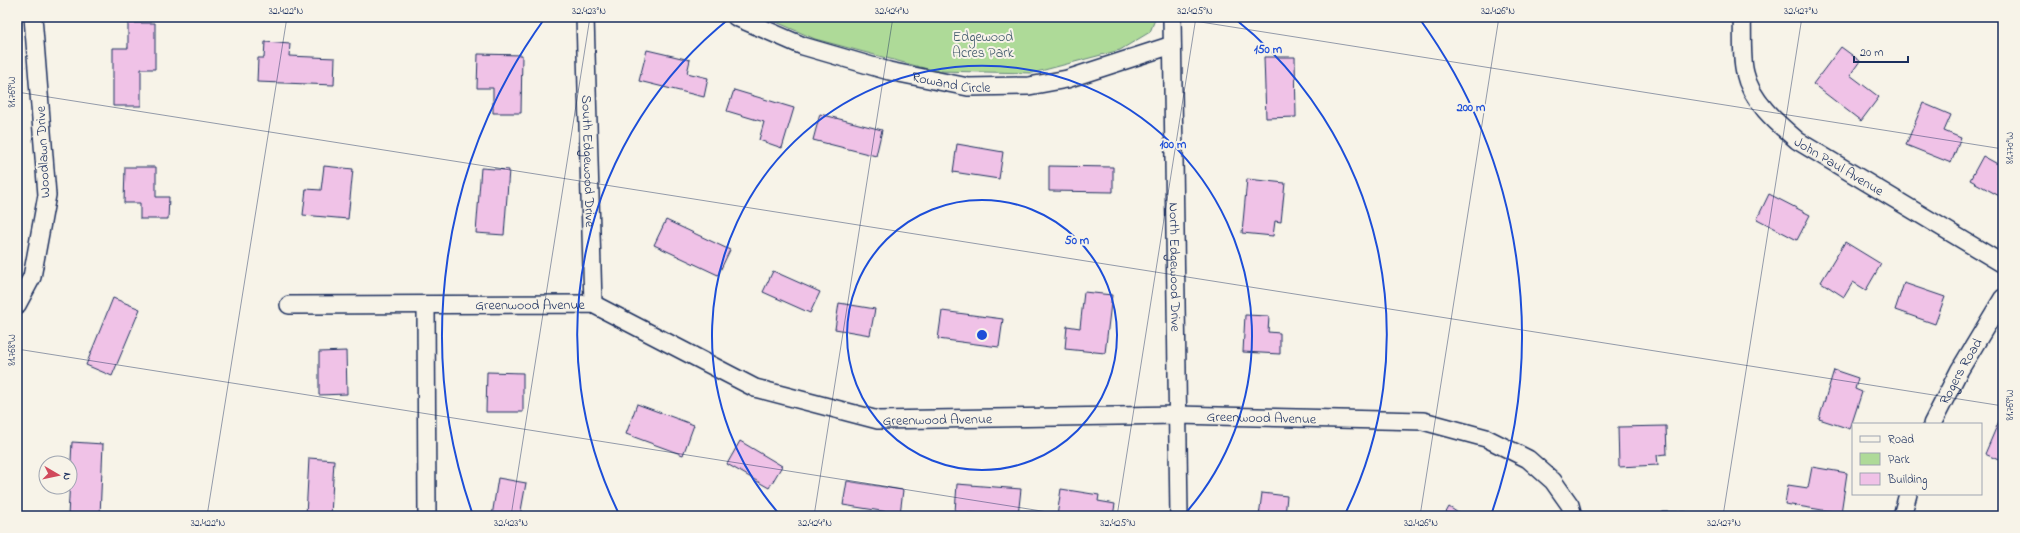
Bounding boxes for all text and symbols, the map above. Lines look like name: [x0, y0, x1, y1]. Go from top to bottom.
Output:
text: 32.422°N: [269, 4, 304, 19]
text: 32.423°N: [572, 4, 606, 19]
text: 32.424°N: [875, 4, 909, 19]
text: 32.425°N: [1177, 4, 1213, 19]
text: 32.426°N: [1481, 4, 1515, 19]
text: 32.427°N: [1784, 4, 1818, 19]
park label: Edgewood Acres Park: [952, 27, 1015, 64]
scale bar: [1854, 38, 1908, 64]
text: 150 m: [1254, 41, 1283, 59]
text: 20 m: [1860, 44, 1883, 62]
street label: Rowand Circle: [910, 67, 991, 99]
text: 81.769°W: [5, 76, 20, 107]
street label: South Edgewood Drive: [575, 95, 600, 228]
text: 200 m: [1456, 99, 1486, 117]
street label: Woodlawn Drive: [31, 105, 56, 198]
street label: John Paul Avenue: [1790, 132, 1888, 202]
text: 81.770°W: [2003, 132, 2018, 164]
text: 100 m: [1160, 136, 1187, 154]
street label: North Edgewood Drive: [1162, 202, 1185, 332]
text: 50 m: [1065, 232, 1090, 250]
street label: Greenwood Avenue: [475, 295, 585, 316]
centre of rings: [975, 328, 989, 342]
text: 81.768°W: [5, 334, 20, 366]
street label: Rogers Road: [1935, 335, 1988, 409]
text: 81.769°W: [2003, 389, 2018, 420]
street label: Greenwood Avenue: [1206, 407, 1317, 430]
street label: Greenwood Avenue: [883, 409, 993, 432]
legend: [1852, 423, 1982, 495]
text: Road: [1888, 431, 1914, 449]
text: Park: [1888, 451, 1910, 469]
north arrow: [38, 455, 78, 495]
text: N: [58, 471, 75, 481]
text: Building: [1887, 471, 1927, 490]
text: 32.422°N: [191, 516, 226, 531]
text: 32.423°N: [494, 516, 528, 531]
text: 32.424°N: [798, 516, 832, 531]
text: 32.425°N: [1100, 516, 1136, 531]
text: 32.426°N: [1404, 516, 1438, 531]
text: 32.427°N: [1707, 516, 1741, 531]

